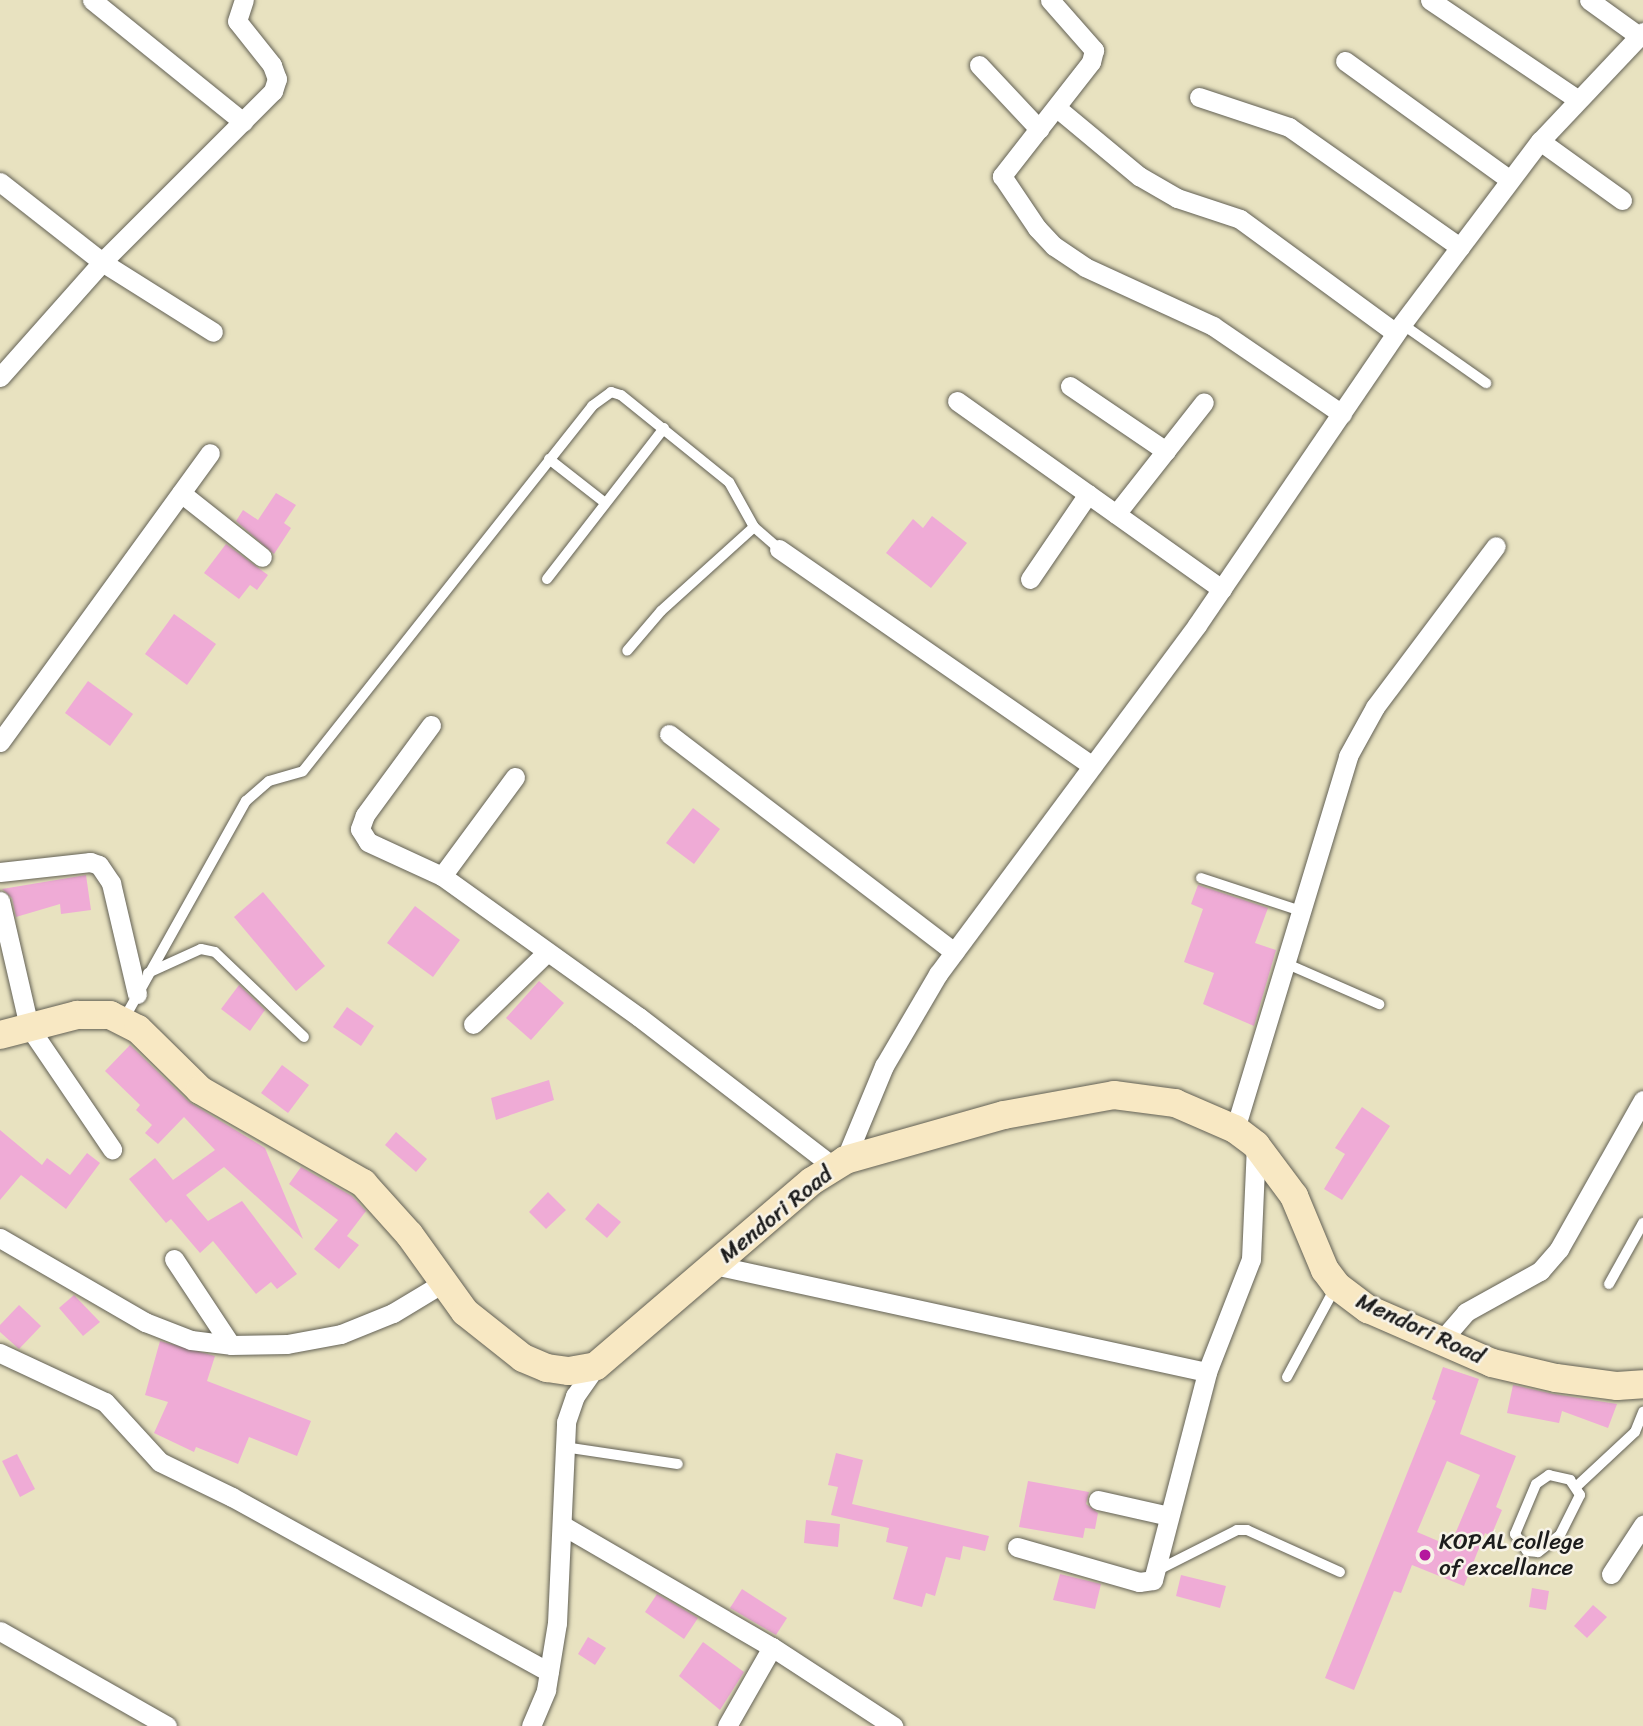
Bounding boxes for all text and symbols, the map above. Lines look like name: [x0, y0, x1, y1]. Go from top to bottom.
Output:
street label: Mendori Road: [714, 1161, 838, 1269]
street label: Mendori Road: [1352, 1287, 1488, 1371]
place label: KOPAL college of excellance: [1439, 1528, 1584, 1582]
marker: KOPAL college of excellance: [1417, 1547, 1433, 1563]

